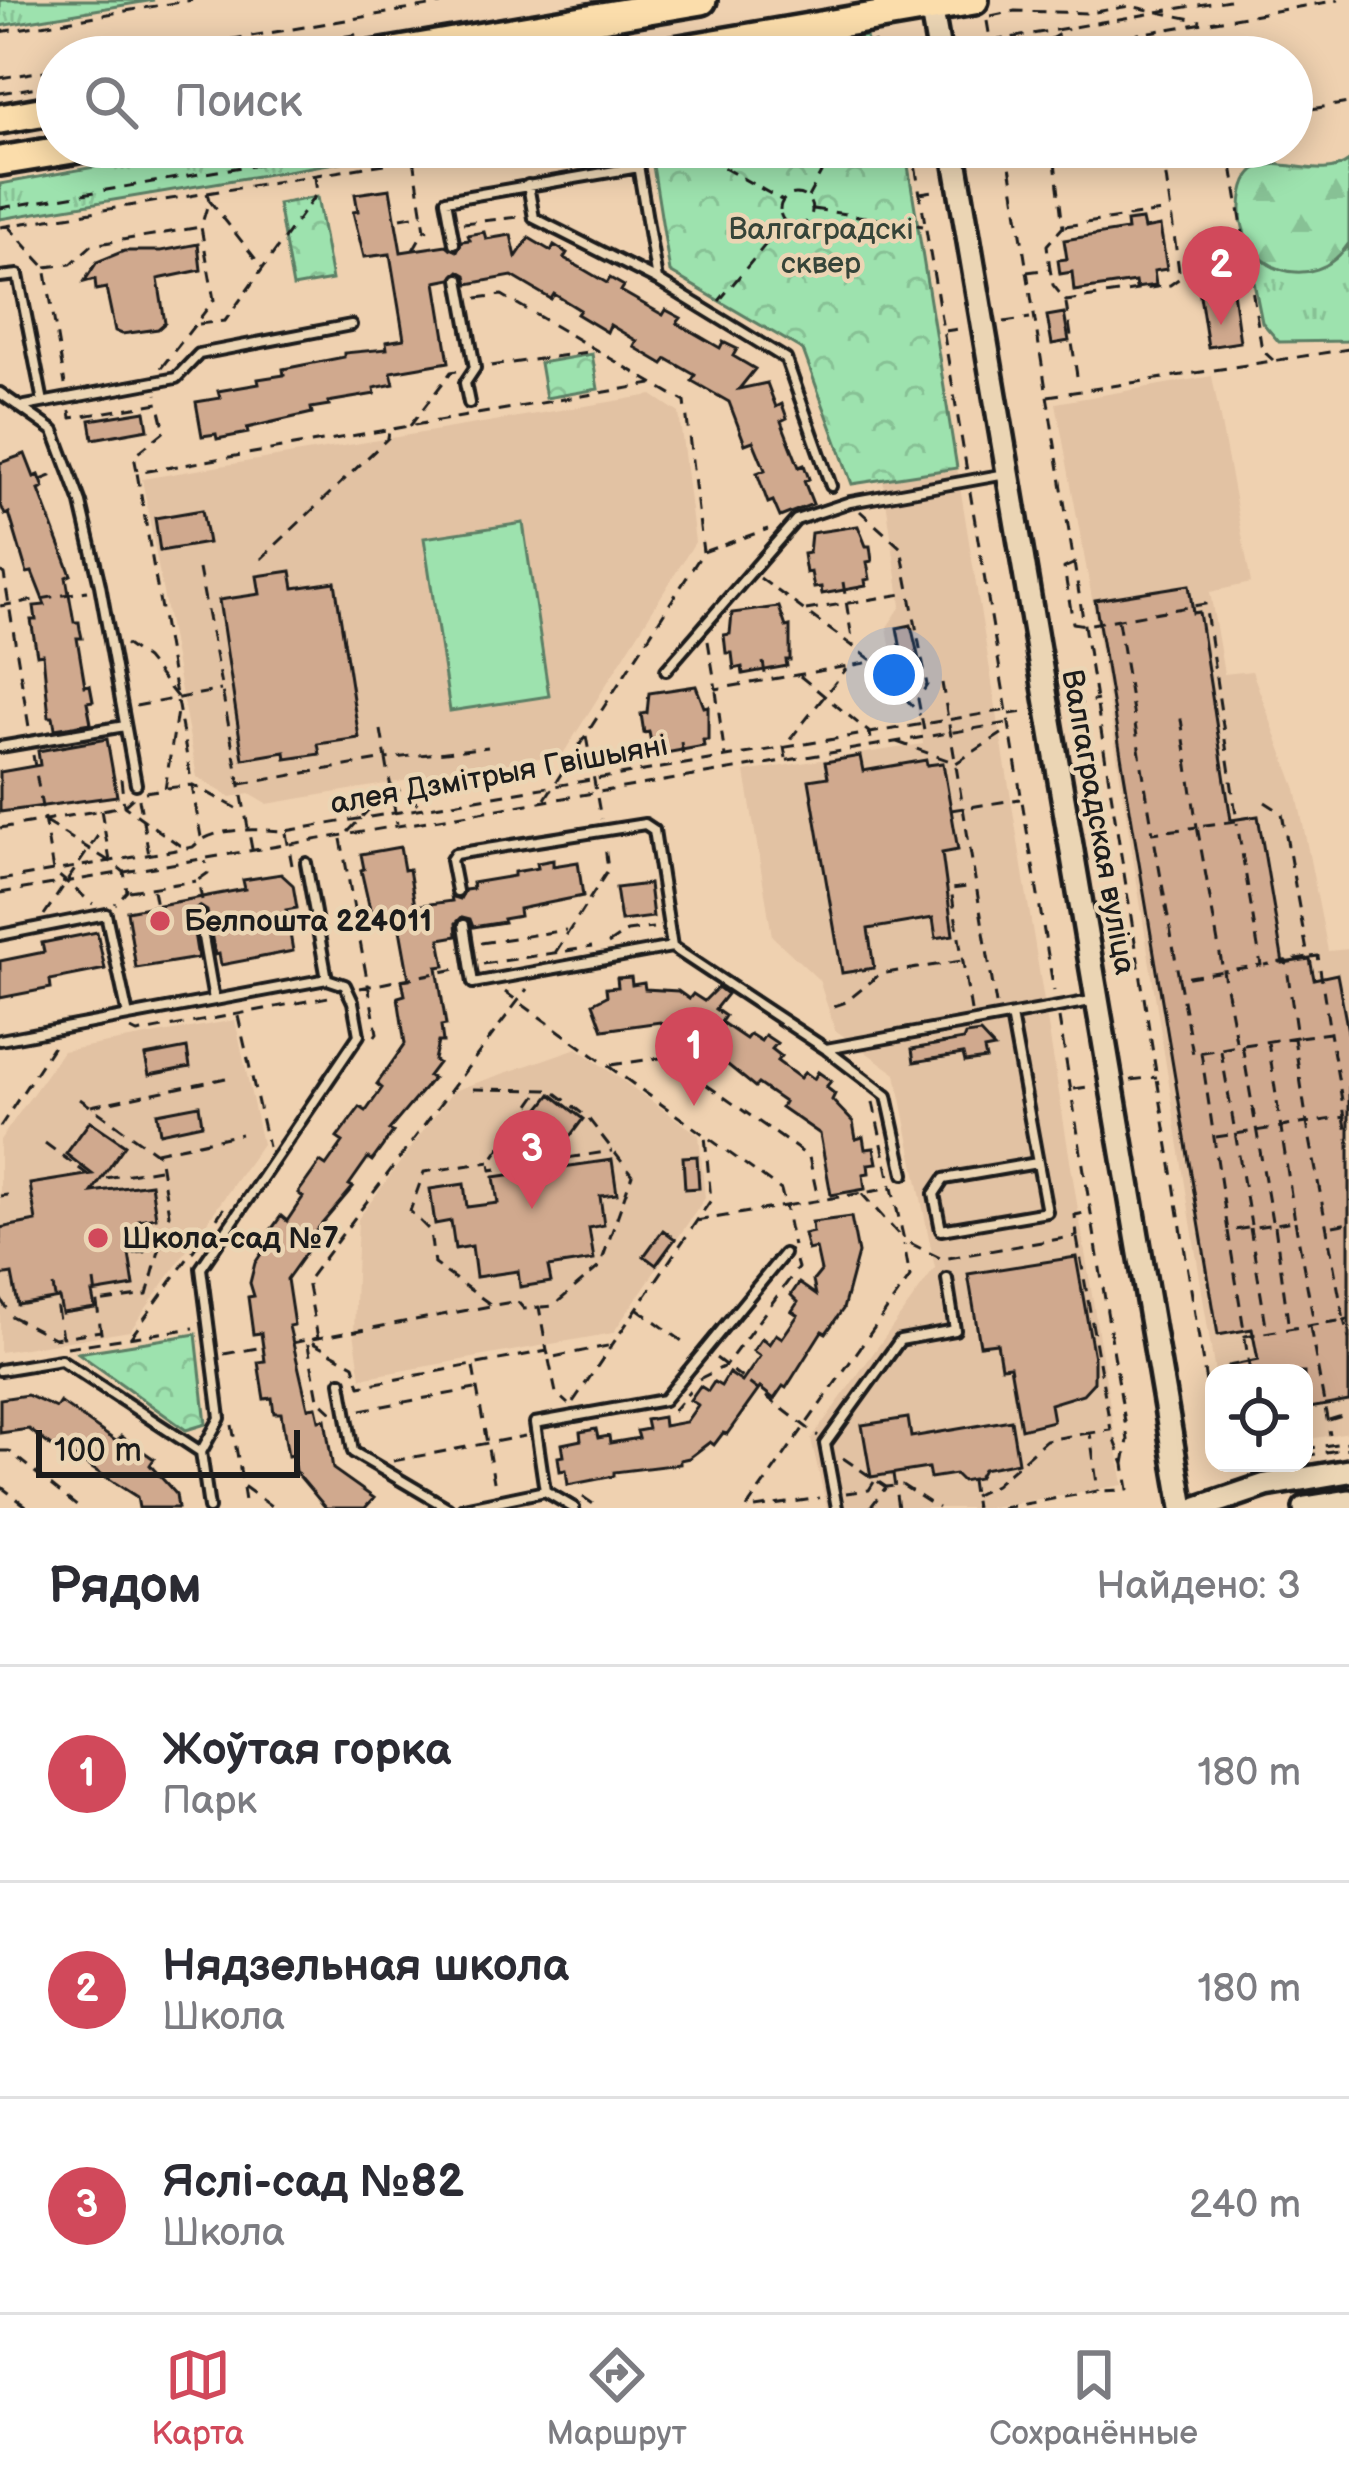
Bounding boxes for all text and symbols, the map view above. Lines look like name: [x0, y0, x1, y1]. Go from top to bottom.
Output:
search box: [36, 36, 1313, 168]
icon: search: [78, 69, 144, 135]
text: Поиск: [174, 75, 302, 130]
park label: Валгаградскі сквер: [728, 212, 914, 282]
pin: 2: [1182, 226, 1260, 325]
your location: [864, 645, 924, 705]
street label: Валгаградская вуліца: [1053, 667, 1143, 978]
street label: алея Дзмітрыя Гвішыяні: [328, 728, 671, 822]
place label: Белпошта 224011: [184, 904, 432, 940]
marker: Белпошта 224011: [147, 908, 173, 934]
pin: 1: [655, 1007, 733, 1106]
pin: 3: [493, 1110, 571, 1209]
place label: Школа-сад №7: [122, 1221, 339, 1257]
marker: Школа-сад №7: [85, 1225, 111, 1251]
map controls: [1205, 1364, 1313, 1472]
button: locate: [1205, 1364, 1313, 1472]
scale bar: [36, 1424, 300, 1477]
text: 100 m: [54, 1431, 142, 1471]
text: Рядом: [48, 1556, 202, 1617]
text: Найдено: 3: [1096, 1563, 1301, 1610]
text: Жоўтая горка: [162, 1723, 451, 1778]
text: 1: [79, 1750, 95, 1797]
text: 180 m: [1197, 1750, 1301, 1797]
text: Парк: [162, 1778, 257, 1825]
text: Нядзельная школа: [162, 1939, 569, 1994]
text: 2: [75, 1966, 99, 2013]
text: 180 m: [1197, 1966, 1301, 2013]
text: Школа: [162, 1994, 285, 2041]
text: Яслі-сад №82: [162, 2155, 464, 2210]
text: 3: [76, 2182, 98, 2229]
text: 240 m: [1189, 2182, 1301, 2229]
text: Школа: [162, 2210, 285, 2257]
tab: Карта: [151, 2342, 244, 2454]
tab: Маршрут: [547, 2342, 687, 2454]
tab: Сохранённые: [989, 2342, 1198, 2454]

